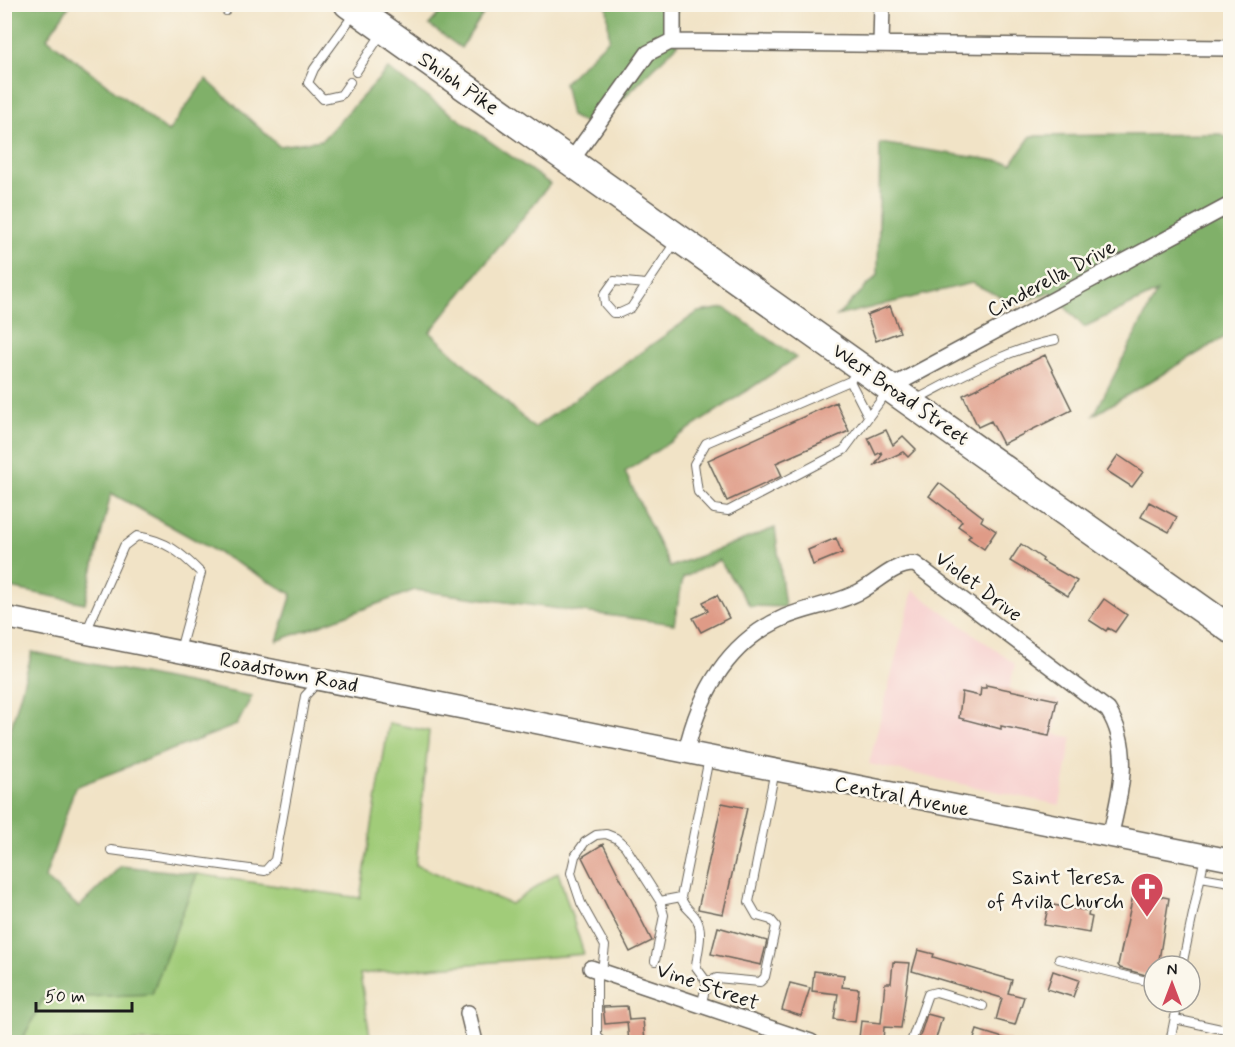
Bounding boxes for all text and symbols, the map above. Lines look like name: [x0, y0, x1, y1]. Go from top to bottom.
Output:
street label: Shiloh Pike: [412, 46, 505, 122]
street label: Cinderella Drive: [982, 233, 1121, 325]
street label: West Broad Street: [826, 337, 975, 453]
street label: Violet Drive: [929, 545, 1028, 629]
street label: Roadstown Road: [217, 646, 360, 700]
street label: Central Avenue: [832, 770, 972, 824]
place label: Saint Teresa of Avila Church: [987, 864, 1124, 916]
church icon: Saint Teresa of Avila Church: [1129, 871, 1165, 918]
north arrow: [1142, 954, 1202, 1014]
street label: Vine Street: [653, 956, 763, 1018]
text: N: [1167, 960, 1177, 981]
scale bar: [36, 975, 132, 1013]
text: 50 m: [45, 985, 85, 1009]

